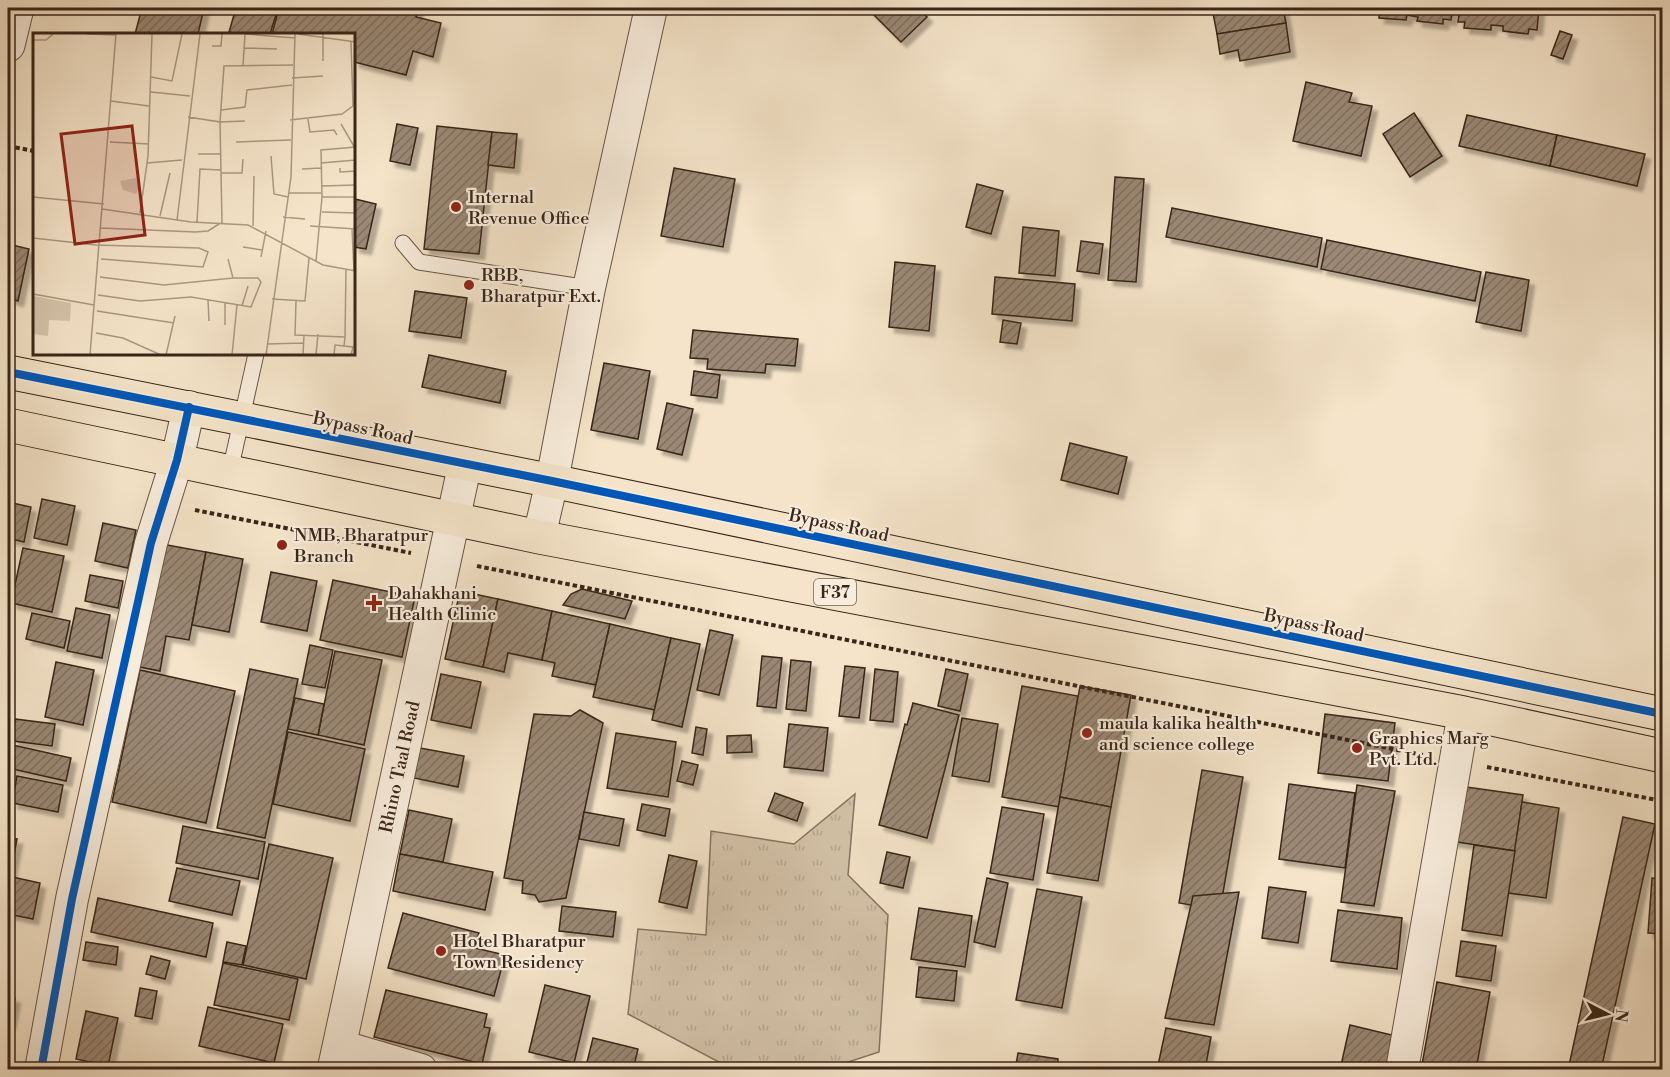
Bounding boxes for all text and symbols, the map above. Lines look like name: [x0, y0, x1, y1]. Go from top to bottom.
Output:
inset map: [33, 33, 356, 356]
place label: Internal Revenue Office: [468, 186, 589, 230]
marker: Internal Revenue Office: [449, 200, 463, 214]
place label: RBB, Bharatpur Ext.: [480, 264, 601, 308]
marker: RBB, Bharatpur Ext.: [462, 278, 476, 292]
street label: Bypass Road: [310, 406, 416, 450]
street label: Bypass Road: [786, 503, 892, 547]
place label: NMB, Bharatpur Branch: [293, 524, 429, 568]
marker: NMB, Bharatpur Branch: [275, 538, 289, 552]
road number: F37: [814, 579, 856, 605]
place label: Dahakhani Health Clinic: [388, 582, 496, 626]
marker: Dahakhani Health Clinic: [365, 594, 383, 612]
street label: Bypass Road: [1261, 603, 1367, 647]
street label: Rhino Taal Road: [375, 698, 426, 835]
place label: maula kalika health and science college: [1099, 712, 1257, 756]
marker: maula kalika health and science college: [1080, 726, 1094, 740]
place label: Graphics Marg Pvt. Ltd.: [1369, 727, 1489, 771]
marker: Graphics Marg Pvt. Ltd.: [1350, 741, 1364, 755]
place label: Hotel Bharatpur Town Residency: [453, 930, 586, 974]
marker: Hotel Bharatpur Town Residency: [434, 944, 448, 958]
north arrow: [1577, 984, 1637, 1044]
text: N: [1610, 1008, 1632, 1024]

